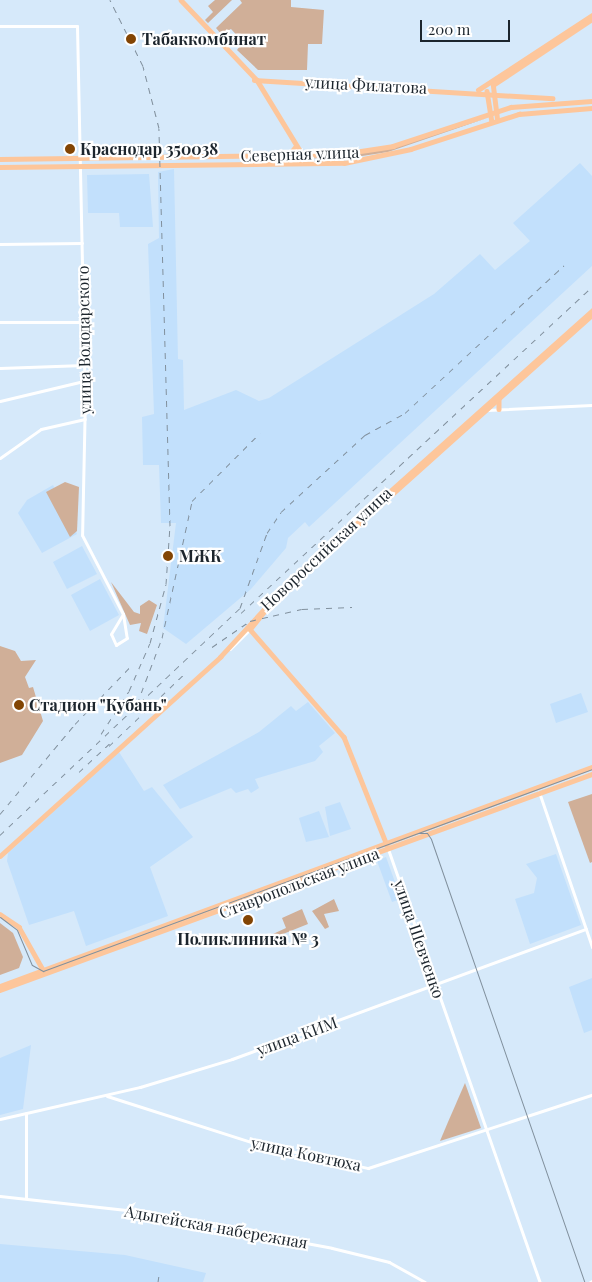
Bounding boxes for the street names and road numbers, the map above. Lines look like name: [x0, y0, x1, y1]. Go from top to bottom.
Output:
street label: улица Филатова: [305, 72, 427, 98]
street label: Северная улица: [240, 142, 360, 166]
street label: улица Володарского: [73, 265, 95, 415]
street label: Новороссийская улица: [256, 483, 396, 615]
street label: Ставропольская улица: [216, 844, 382, 922]
street label: улица Шевченко: [390, 877, 448, 1001]
street label: улица КИМ: [254, 1013, 340, 1059]
street label: улица Ковтюха: [249, 1133, 363, 1175]
street label: Адыгейская набережная: [123, 1201, 309, 1253]

